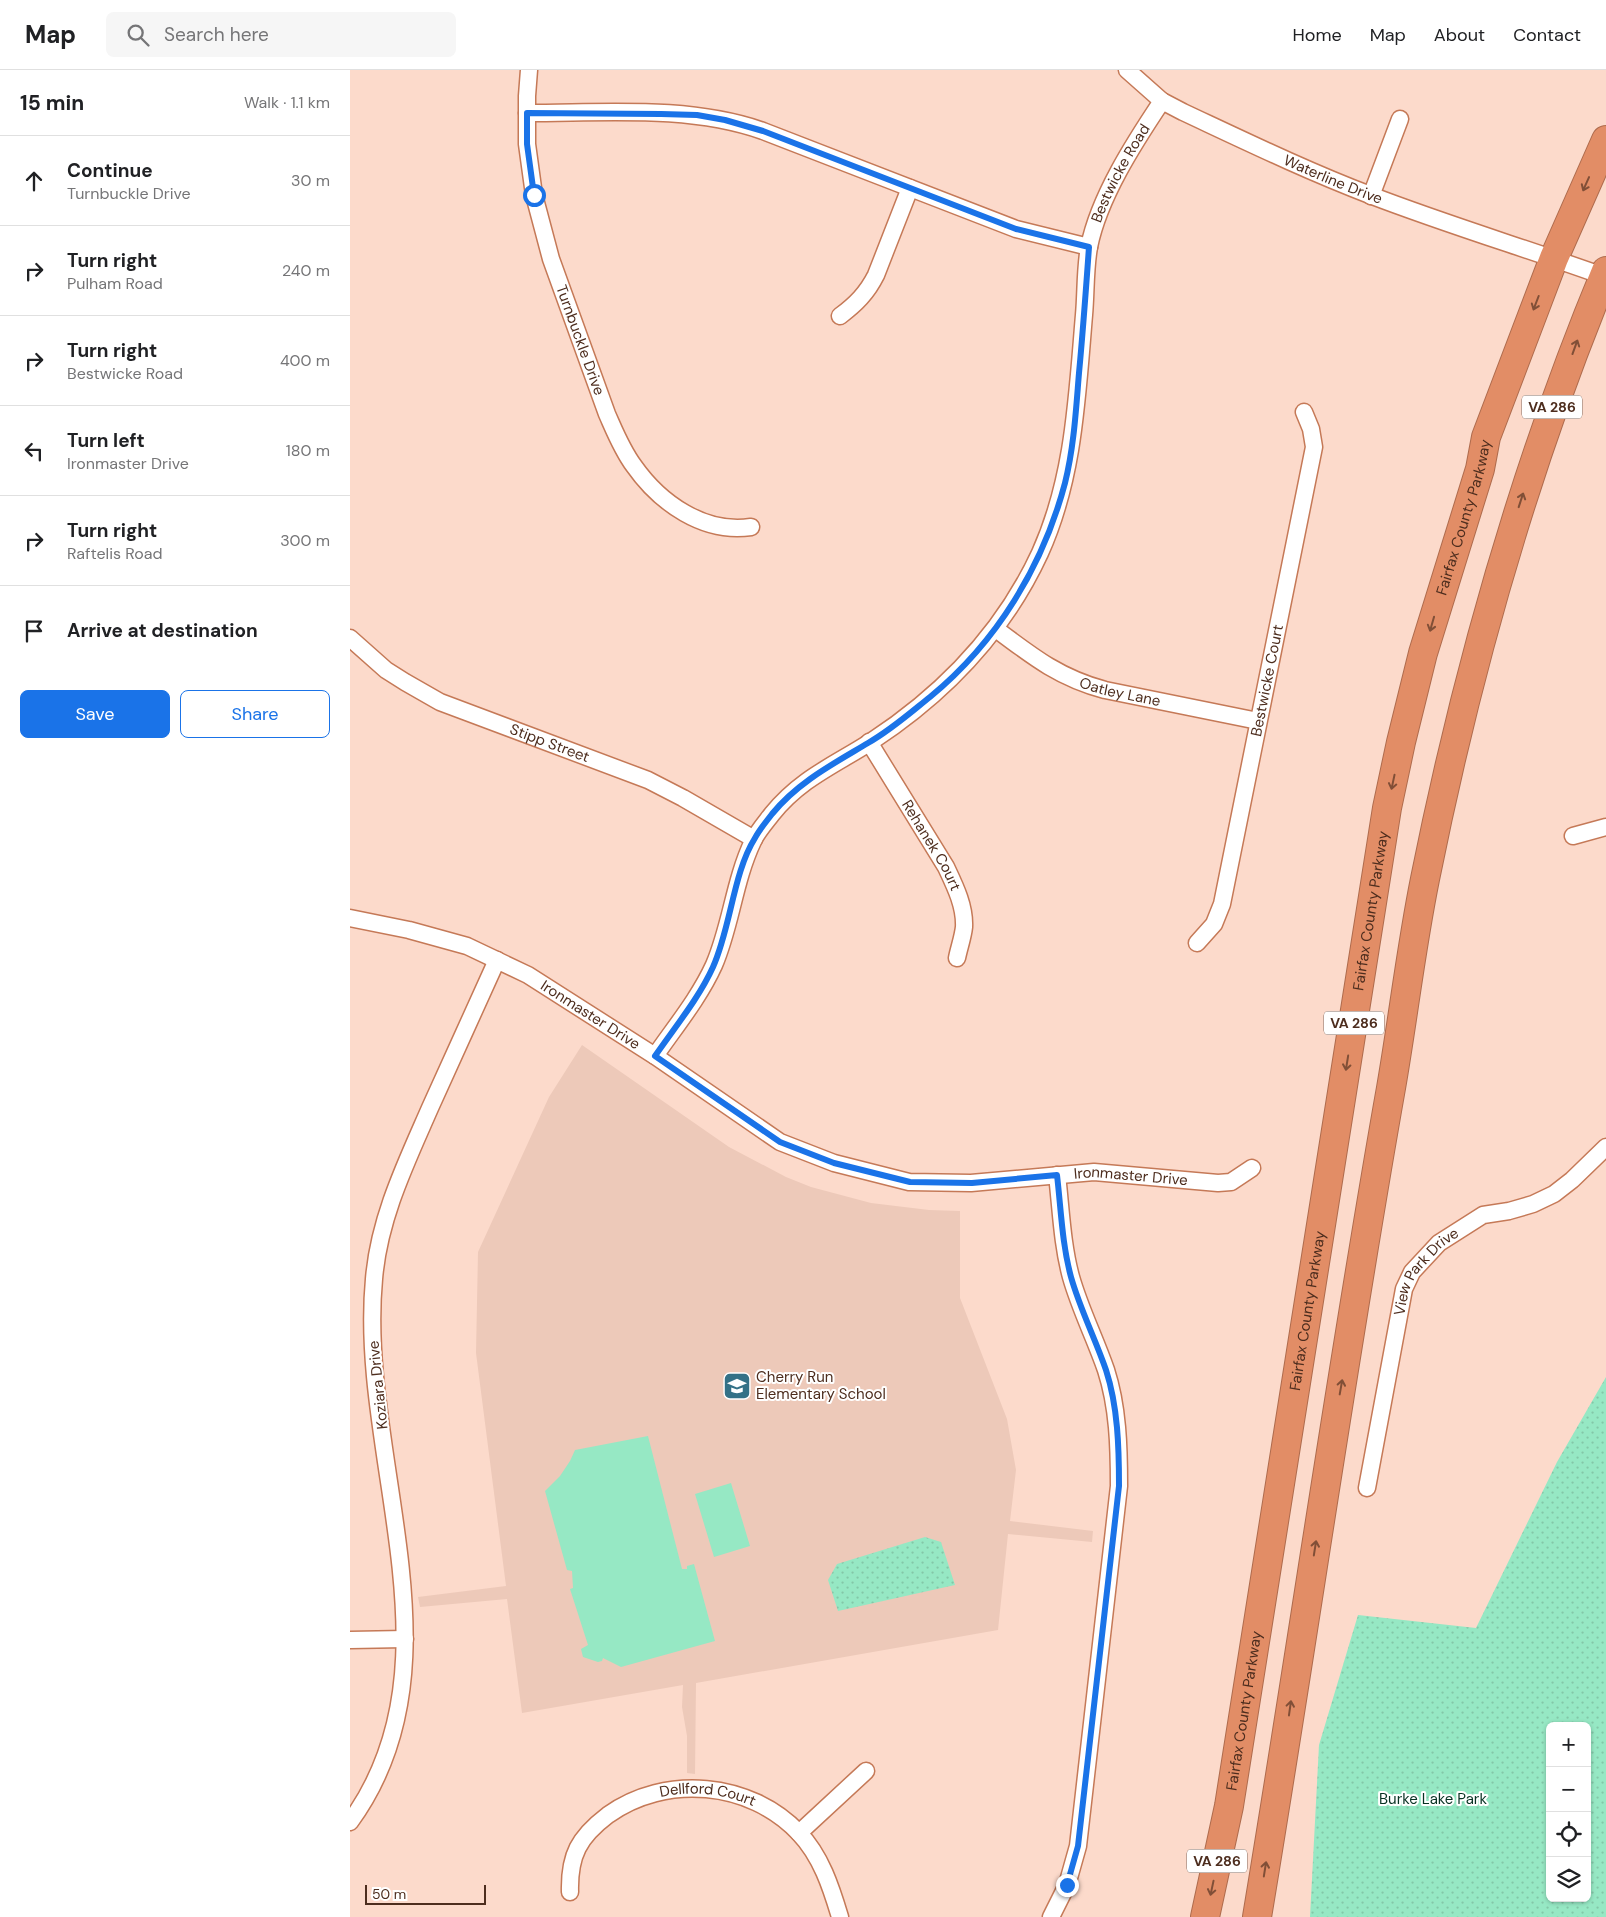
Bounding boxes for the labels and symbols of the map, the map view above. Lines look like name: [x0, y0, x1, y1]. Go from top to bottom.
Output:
street label: Bestwicke Road: [1086, 120, 1154, 225]
street label: Waterline Drive: [1280, 150, 1385, 209]
one-way arrow: [1581, 176, 1591, 191]
route start: [523, 184, 546, 207]
street label: Turnbuckle Drive: [551, 282, 609, 398]
one-way arrow: [1531, 295, 1540, 311]
one-way arrow: [1570, 340, 1580, 355]
road number: VA 286: [1522, 396, 1582, 418]
street label: Fairfax County Parkway: [1432, 437, 1495, 598]
one-way arrow: [1517, 493, 1527, 509]
one-way arrow: [1426, 615, 1436, 631]
street label: Bestwicke Court: [1246, 623, 1288, 738]
street label: Oatley Lane: [1077, 672, 1162, 711]
street label: Stipp Street: [507, 719, 592, 767]
one-way arrow: [1388, 773, 1397, 789]
street label: Rehanek Court: [897, 796, 966, 894]
street label: Fairfax County Parkway: [1348, 829, 1393, 992]
street label: Ironmaster Drive: [537, 976, 644, 1054]
road number: VA 286: [1324, 1011, 1384, 1034]
one-way arrow: [1342, 1055, 1352, 1071]
street label: Ironmaster Drive: [1073, 1162, 1189, 1190]
street label: View Park Drive: [1389, 1223, 1462, 1317]
street label: Fairfax County Parkway: [1285, 1229, 1330, 1392]
street label: Koziara Drive: [363, 1340, 393, 1430]
place label: Cherry Run Elementary School: [756, 1367, 886, 1404]
school or university icon: Cherry Run Elementary School: [722, 1371, 752, 1401]
one-way arrow: [1337, 1380, 1347, 1396]
one-way arrow: [1310, 1540, 1320, 1556]
street label: Fairfax County Parkway: [1222, 1629, 1267, 1792]
one-way arrow: [1285, 1701, 1295, 1717]
street label: Dellford Court: [658, 1778, 759, 1811]
park label: Burke Lake Park: [1379, 1789, 1487, 1809]
road number: VA 286: [1187, 1850, 1247, 1872]
one-way arrow: [1261, 1861, 1271, 1877]
route end: [1056, 1874, 1079, 1897]
one-way arrow: [1206, 1879, 1216, 1895]
scale bar: [365, 1882, 486, 1905]

